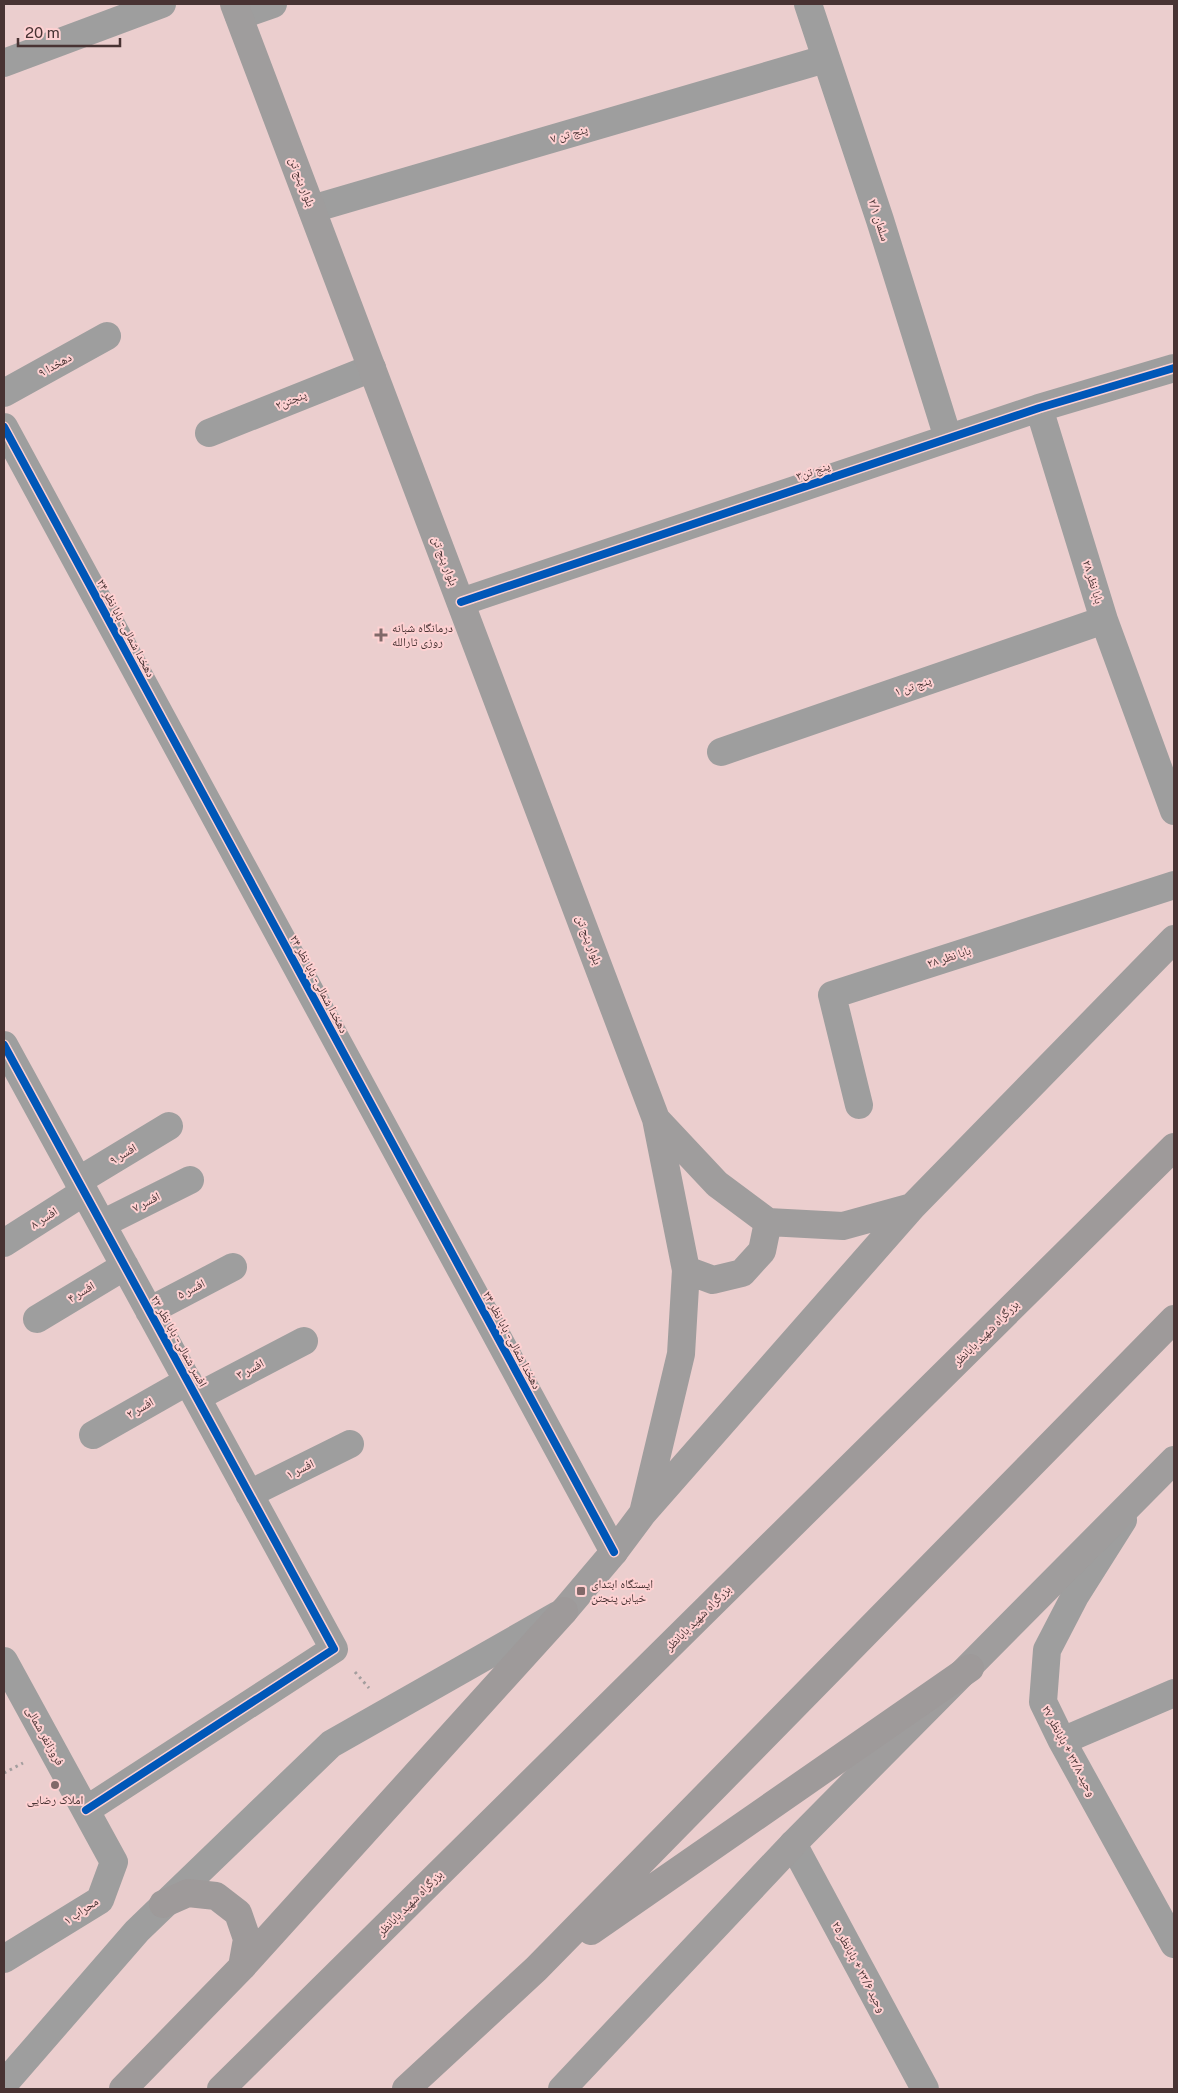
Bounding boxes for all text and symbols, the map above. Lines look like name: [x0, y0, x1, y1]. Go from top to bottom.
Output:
scale bar: [18, 15, 120, 47]
text: 20 m: [25, 24, 60, 41]
street label: پنج تن ۷: [549, 122, 590, 146]
street label: بلوار پنج تن: [286, 155, 318, 209]
street label: سلمان ۲/۱: [866, 197, 892, 243]
street label: دهخدا ۹: [36, 350, 74, 380]
street label: پنجتن۲: [273, 387, 309, 413]
street label: پنج تن۳: [794, 459, 832, 483]
street label: بلوار پنج تن: [429, 534, 461, 588]
street label: بابا نظر ۲۸: [1079, 558, 1106, 606]
street label: دهخدا شمالی - بابا نظر ۲۴: [94, 576, 158, 680]
place label: درمانگاه شبانه روزی ثارالله: [392, 621, 453, 649]
marker: درمانگاه شبانه روزی ثارالله: [374, 628, 388, 642]
street label: پنج تن ۱: [893, 673, 934, 699]
street label: بلوار پنج تن: [573, 913, 605, 967]
street label: دهخدا شمالی - بابا نظر ۲۴: [287, 932, 351, 1036]
street label: بابا نظر ۲۸: [925, 943, 973, 971]
street label: افسر ۹: [107, 1140, 139, 1167]
street label: افسر ۷: [130, 1189, 162, 1215]
street label: افسر ۸: [28, 1204, 60, 1232]
street label: افسر ۵: [175, 1276, 207, 1302]
street label: افسر ۴: [65, 1278, 97, 1305]
street label: دهخدا شمالی - بابا نظر ۲۴: [480, 1288, 544, 1392]
street label: افسر شمالی - بابا نظر ۲۲: [148, 1293, 210, 1389]
street label: بزرگراه شهید بابانظر: [950, 1297, 1022, 1370]
street label: افسر ۳: [234, 1356, 266, 1382]
street label: افسر ۲: [124, 1395, 156, 1421]
street label: افسر ۱: [284, 1456, 316, 1482]
place label: ایستگاه ابتدای خیابن پنجتن: [591, 1577, 653, 1605]
street label: بزرگراه شهید بابانظر: [662, 1582, 734, 1655]
marker: ایستگاه ابتدای خیابن پنجتن: [575, 1585, 587, 1597]
street label: وحید ۲۳/۸ + بابانظر ۲۷: [1039, 1703, 1099, 1799]
street label: فروزانفر شمالی: [23, 1704, 67, 1768]
marker: املاک رضایی: [49, 1779, 61, 1791]
place label: املاک رضایی: [27, 1793, 83, 1807]
street label: بزرگراه شهید بابانظر: [374, 1867, 446, 1940]
street label: محراب ۱: [61, 1894, 101, 1928]
street label: وحید ۲۳/۶ + بابانظر ۲۵: [829, 1919, 889, 2015]

